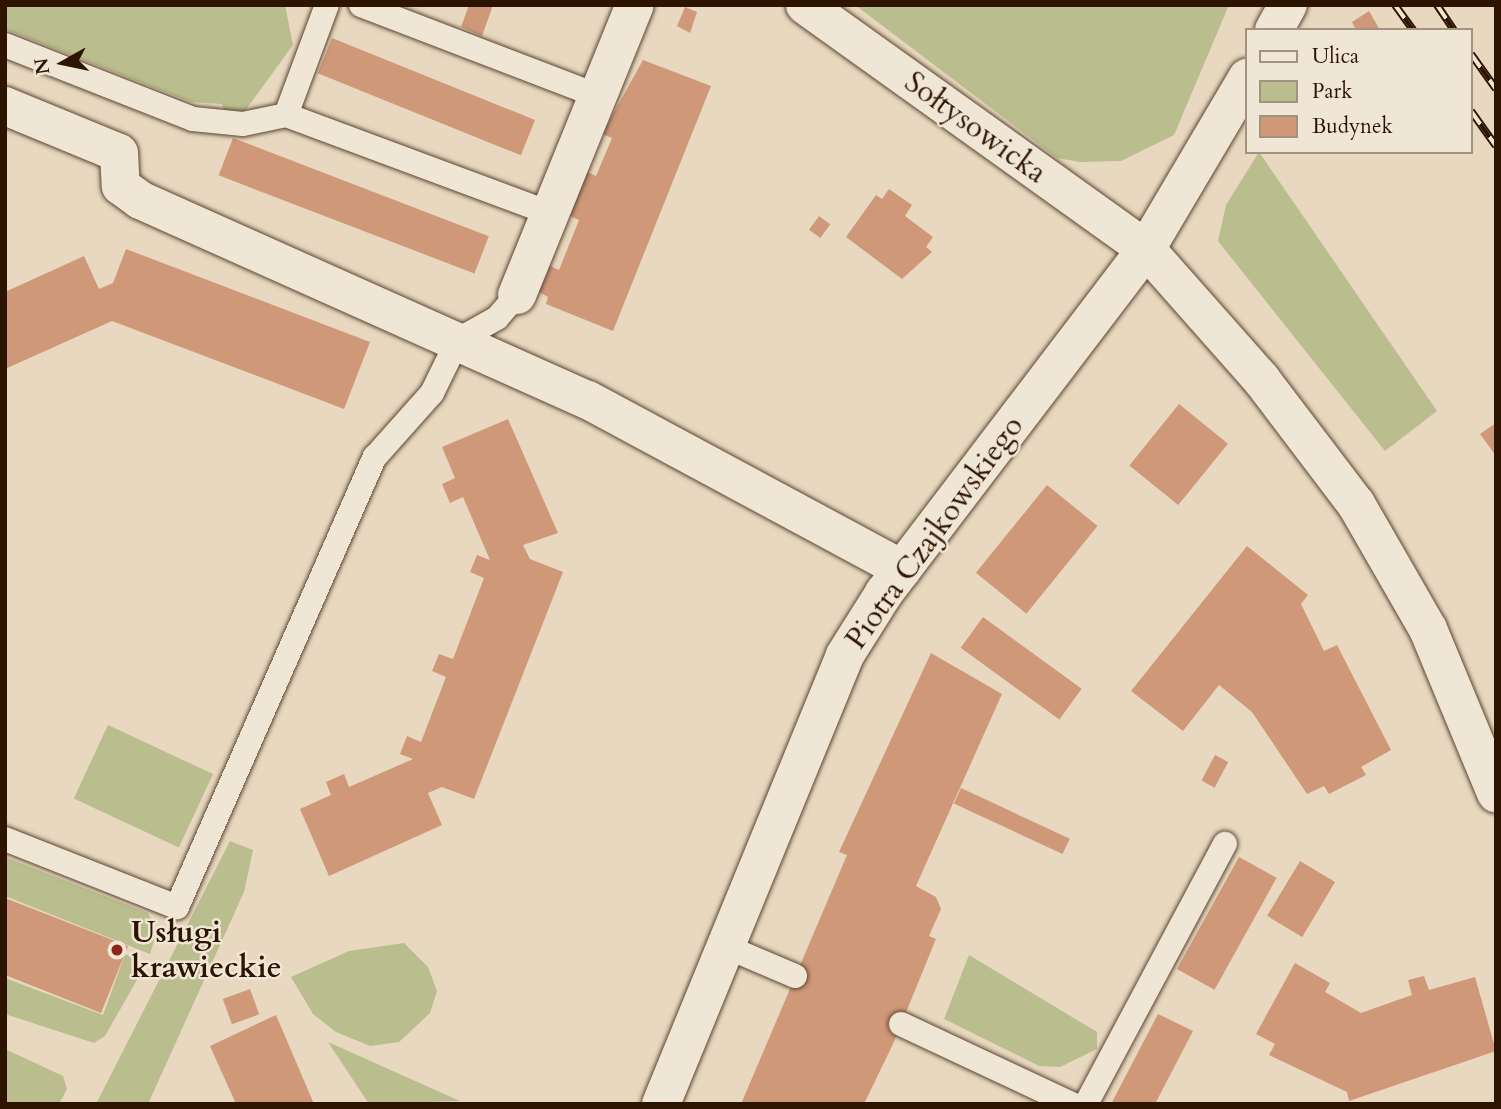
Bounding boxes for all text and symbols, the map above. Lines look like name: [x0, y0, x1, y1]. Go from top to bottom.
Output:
north arrow: [28, 28, 98, 98]
legend: [1246, 28, 1473, 154]
text: Ulica: [1312, 42, 1359, 71]
text: N: [28, 56, 56, 76]
street label: Sołtysowicka: [897, 65, 1053, 191]
text: Park: [1312, 77, 1352, 106]
text: Budynek: [1312, 112, 1393, 141]
street label: Piotra Czajkowskiego: [838, 410, 1032, 656]
place label: Usługi krawieckie: [131, 915, 282, 986]
marker: Usługi krawieckie: [109, 942, 125, 958]

